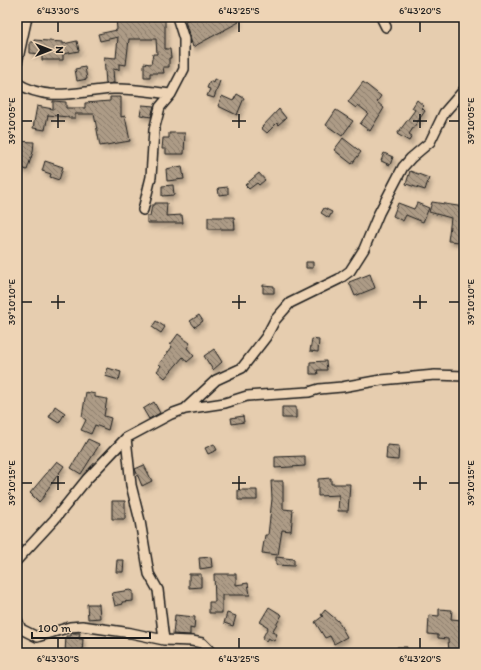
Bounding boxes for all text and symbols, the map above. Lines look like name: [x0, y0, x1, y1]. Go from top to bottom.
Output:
text: 6°43'30"S: [37, 4, 80, 17]
text: 6°43'25"S: [218, 4, 260, 17]
text: 6°43'20"S: [399, 4, 442, 17]
north arrow: [30, 30, 70, 70]
text: N: [53, 46, 66, 54]
text: 39°10'05"E: [5, 97, 18, 144]
text: 39°10'05"E: [464, 97, 477, 144]
text: 39°10'10"E: [5, 278, 18, 325]
text: 39°10'10"E: [464, 278, 477, 325]
text: 39°10'15"E: [5, 460, 18, 506]
text: 39°10'15"E: [464, 460, 477, 506]
scale bar: [32, 614, 150, 640]
text: 100 m: [38, 621, 71, 635]
text: 6°43'30"S: [37, 652, 80, 665]
text: 6°43'25"S: [218, 652, 260, 665]
text: 6°43'20"S: [399, 652, 442, 665]

